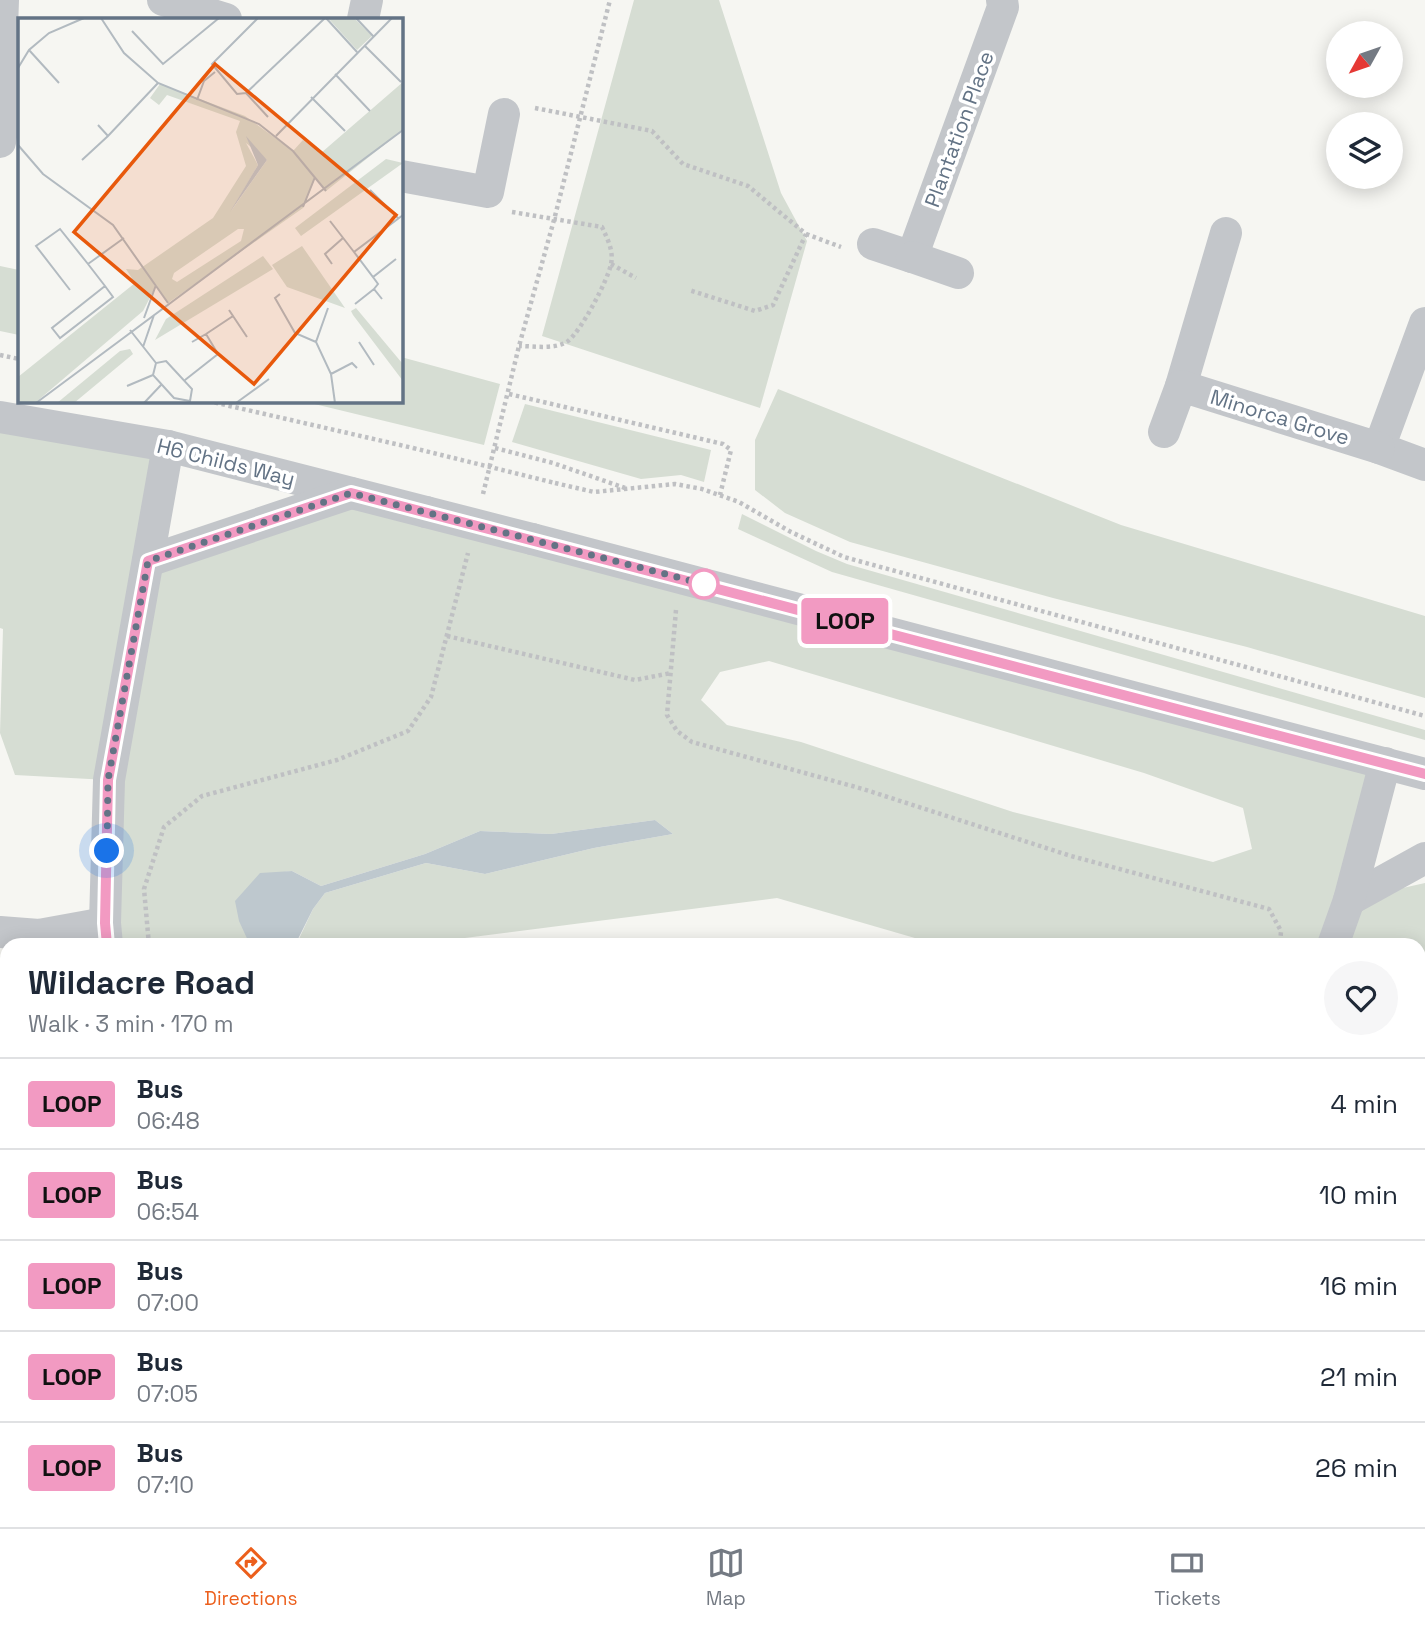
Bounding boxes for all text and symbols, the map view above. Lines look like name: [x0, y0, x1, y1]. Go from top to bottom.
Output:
inset map: [18, 18, 402, 402]
north arrow: [1326, 21, 1404, 98]
map controls: [1326, 21, 1403, 189]
street label: Plantation Place: [918, 47, 1000, 211]
button: layers: [1326, 112, 1403, 189]
street label: Minorca Grove: [1207, 383, 1353, 451]
street label: H6 Childs Way: [154, 432, 298, 492]
unlabelled marker: [689, 569, 719, 599]
line badge: LOOP: [796, 598, 894, 644]
text: LOOP: [815, 605, 875, 636]
your location: [89, 833, 124, 868]
button: heart: [1324, 961, 1398, 1035]
text: Wildacre Road: [28, 962, 255, 1004]
text: Walk · 3 min · 170 m: [28, 1009, 234, 1039]
text: Bus: [136, 1072, 183, 1106]
text: 4 min: [1330, 1087, 1398, 1121]
text: LOOP: [42, 1088, 101, 1119]
text: 06:48: [136, 1106, 200, 1136]
text: Bus: [136, 1163, 183, 1197]
text: 10 min: [1319, 1178, 1398, 1212]
text: LOOP: [42, 1179, 101, 1210]
text: 06:54: [136, 1197, 199, 1227]
text: Bus: [136, 1254, 183, 1288]
text: 16 min: [1320, 1269, 1398, 1303]
text: LOOP: [42, 1270, 101, 1301]
text: 07:00: [136, 1288, 199, 1318]
text: Bus: [136, 1345, 183, 1379]
text: 21 min: [1320, 1360, 1398, 1394]
text: LOOP: [42, 1361, 101, 1392]
text: 07:05: [136, 1379, 198, 1409]
text: Bus: [136, 1436, 183, 1470]
text: 26 min: [1315, 1451, 1398, 1485]
text: LOOP: [42, 1452, 101, 1483]
text: 07:10: [136, 1470, 194, 1500]
tab: Directions: [204, 1544, 297, 1611]
tab: Map: [706, 1544, 746, 1611]
tab: Tickets: [1154, 1544, 1221, 1611]

